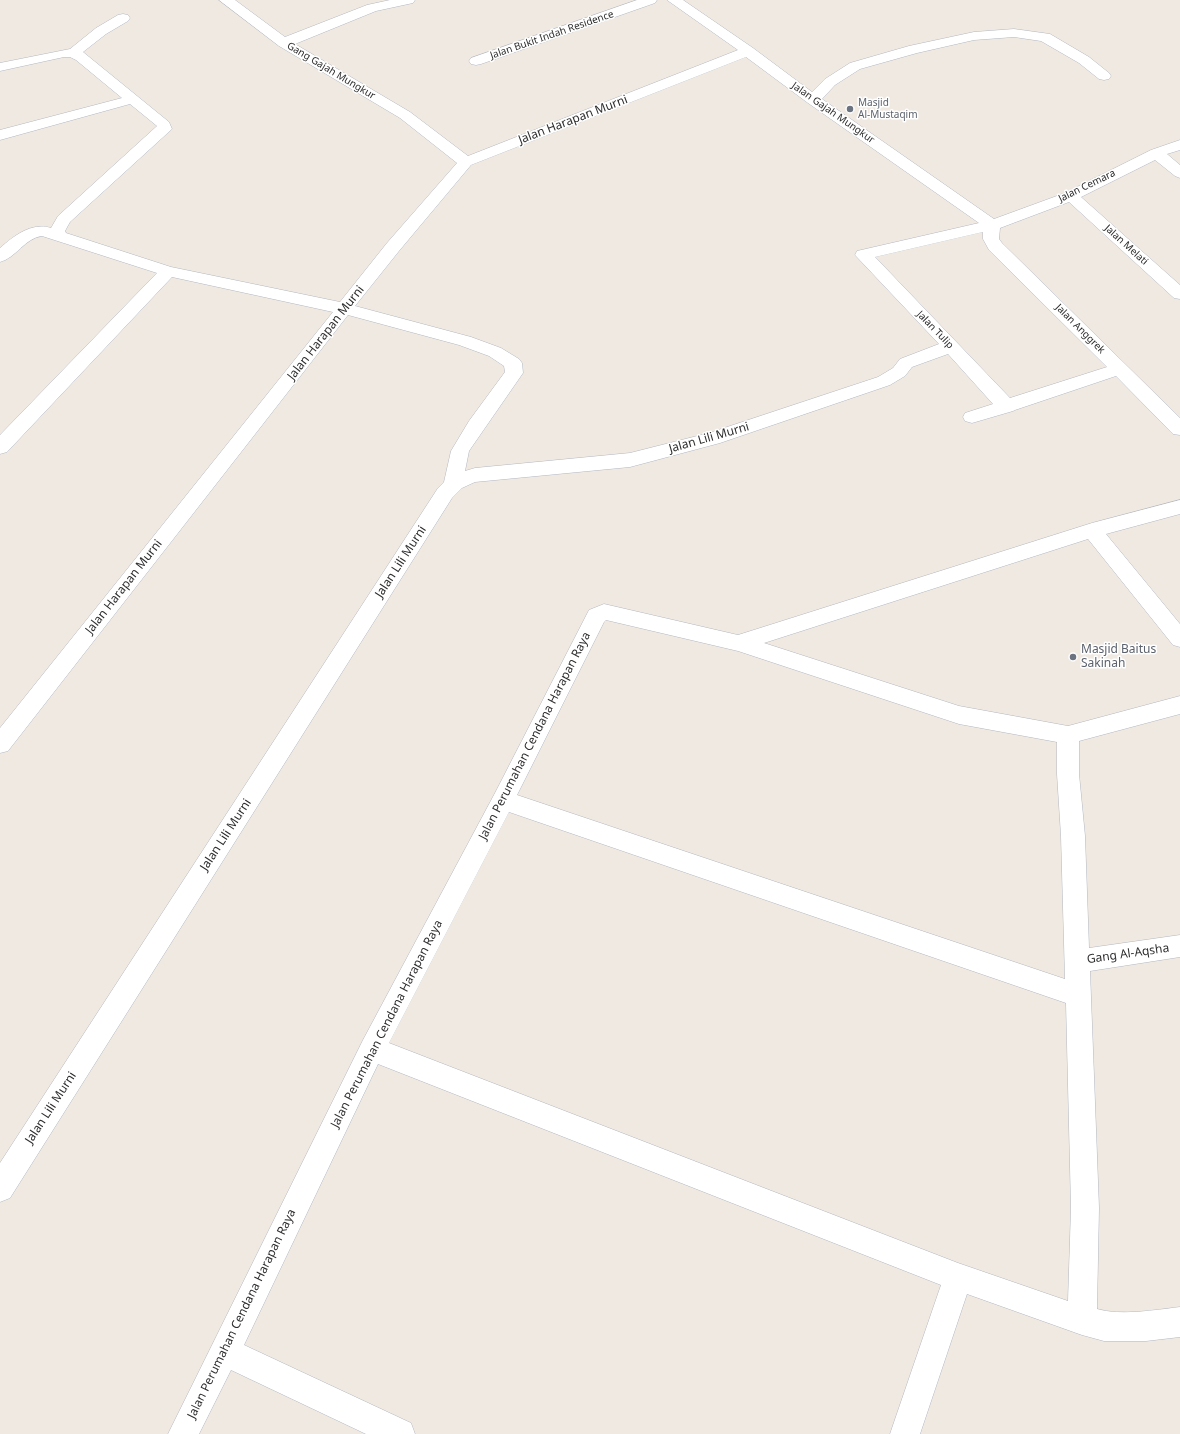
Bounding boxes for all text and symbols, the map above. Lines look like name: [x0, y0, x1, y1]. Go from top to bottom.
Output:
street label: Jalan Bukit Indah Residence: [489, 8, 615, 62]
street label: Gang Gajah Mungkur: [285, 40, 377, 102]
street label: Jalan Gajah Mungkur: [789, 80, 877, 146]
street label: Jalan Harapan Murni: [516, 93, 630, 147]
place label: Masjid Al-Mustaqim: [858, 97, 918, 120]
marker: Masjid Al-Mustaqim: [845, 104, 855, 114]
street label: Jalan Cemara: [1057, 167, 1117, 205]
street label: Jalan Melati: [1102, 222, 1150, 268]
street label: Jalan Harapan Murni: [285, 283, 367, 383]
street label: Jalan Anggrek: [1053, 302, 1107, 356]
street label: Jalan Tulip: [914, 309, 956, 351]
street label: Jalan Lili Murni: [667, 420, 751, 456]
street label: Jalan Lili Murni: [372, 523, 430, 601]
street label: Jalan Harapan Murni: [83, 537, 165, 637]
street label: Jalan Perumahan Cendana Harapan Raya: [476, 630, 594, 842]
place label: Masjid Baitus Sakinah: [1081, 643, 1156, 671]
marker: Masjid Baitus Sakinah: [1068, 652, 1078, 662]
street label: Jalan Lili Murni: [197, 796, 255, 874]
street label: Jalan Perumahan Cendana Harapan Raya: [328, 918, 446, 1130]
street label: Gang Al-Aqsha: [1086, 941, 1170, 967]
street label: Jalan Lili Murni: [22, 1069, 80, 1147]
street label: Jalan Perumahan Cendana Harapan Raya: [185, 1207, 299, 1421]

